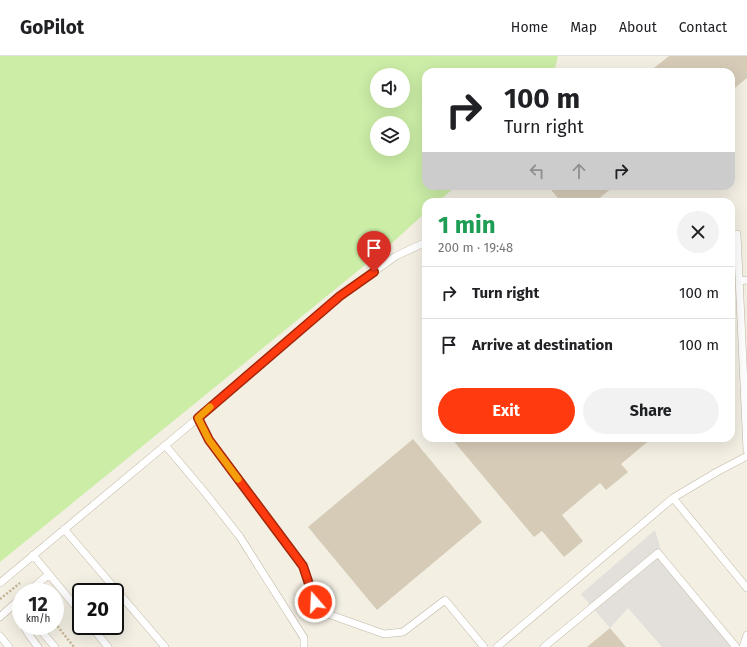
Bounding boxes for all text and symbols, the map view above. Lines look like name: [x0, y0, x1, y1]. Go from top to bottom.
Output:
text: GoPilot: [20, 16, 84, 39]
text: Home: [511, 19, 548, 36]
text: Map: [570, 19, 597, 36]
text: About: [619, 19, 657, 36]
text: Contact: [679, 19, 727, 36]
map controls: [370, 68, 410, 156]
button: sound: [370, 68, 410, 108]
text: 100 m: [504, 82, 580, 115]
icon: right: [438, 84, 490, 136]
button: layers: [370, 116, 410, 156]
text: Turn right: [504, 116, 584, 138]
icon: left: [526, 160, 548, 182]
icon: ahead: [568, 160, 590, 182]
icon: right: [610, 160, 632, 182]
text: 1 min: [438, 211, 496, 239]
button: close: [677, 211, 719, 253]
pin: [357, 231, 391, 272]
icon: arrive: [363, 237, 385, 259]
text: 200 m · 19:48: [438, 240, 513, 255]
icon: right: [438, 282, 460, 304]
text: Turn right: [472, 284, 539, 302]
text: 100 m: [679, 284, 719, 302]
icon: arrive: [438, 334, 460, 356]
text: Arrive at destination: [472, 336, 613, 354]
text: 100 m: [679, 336, 719, 354]
button: Exit: [438, 388, 575, 434]
button: Share: [583, 388, 719, 434]
position arrow: [294, 581, 336, 623]
speed limit sign: 20: [72, 583, 124, 635]
text: 12: [28, 592, 48, 616]
text: km/h: [26, 613, 50, 625]

